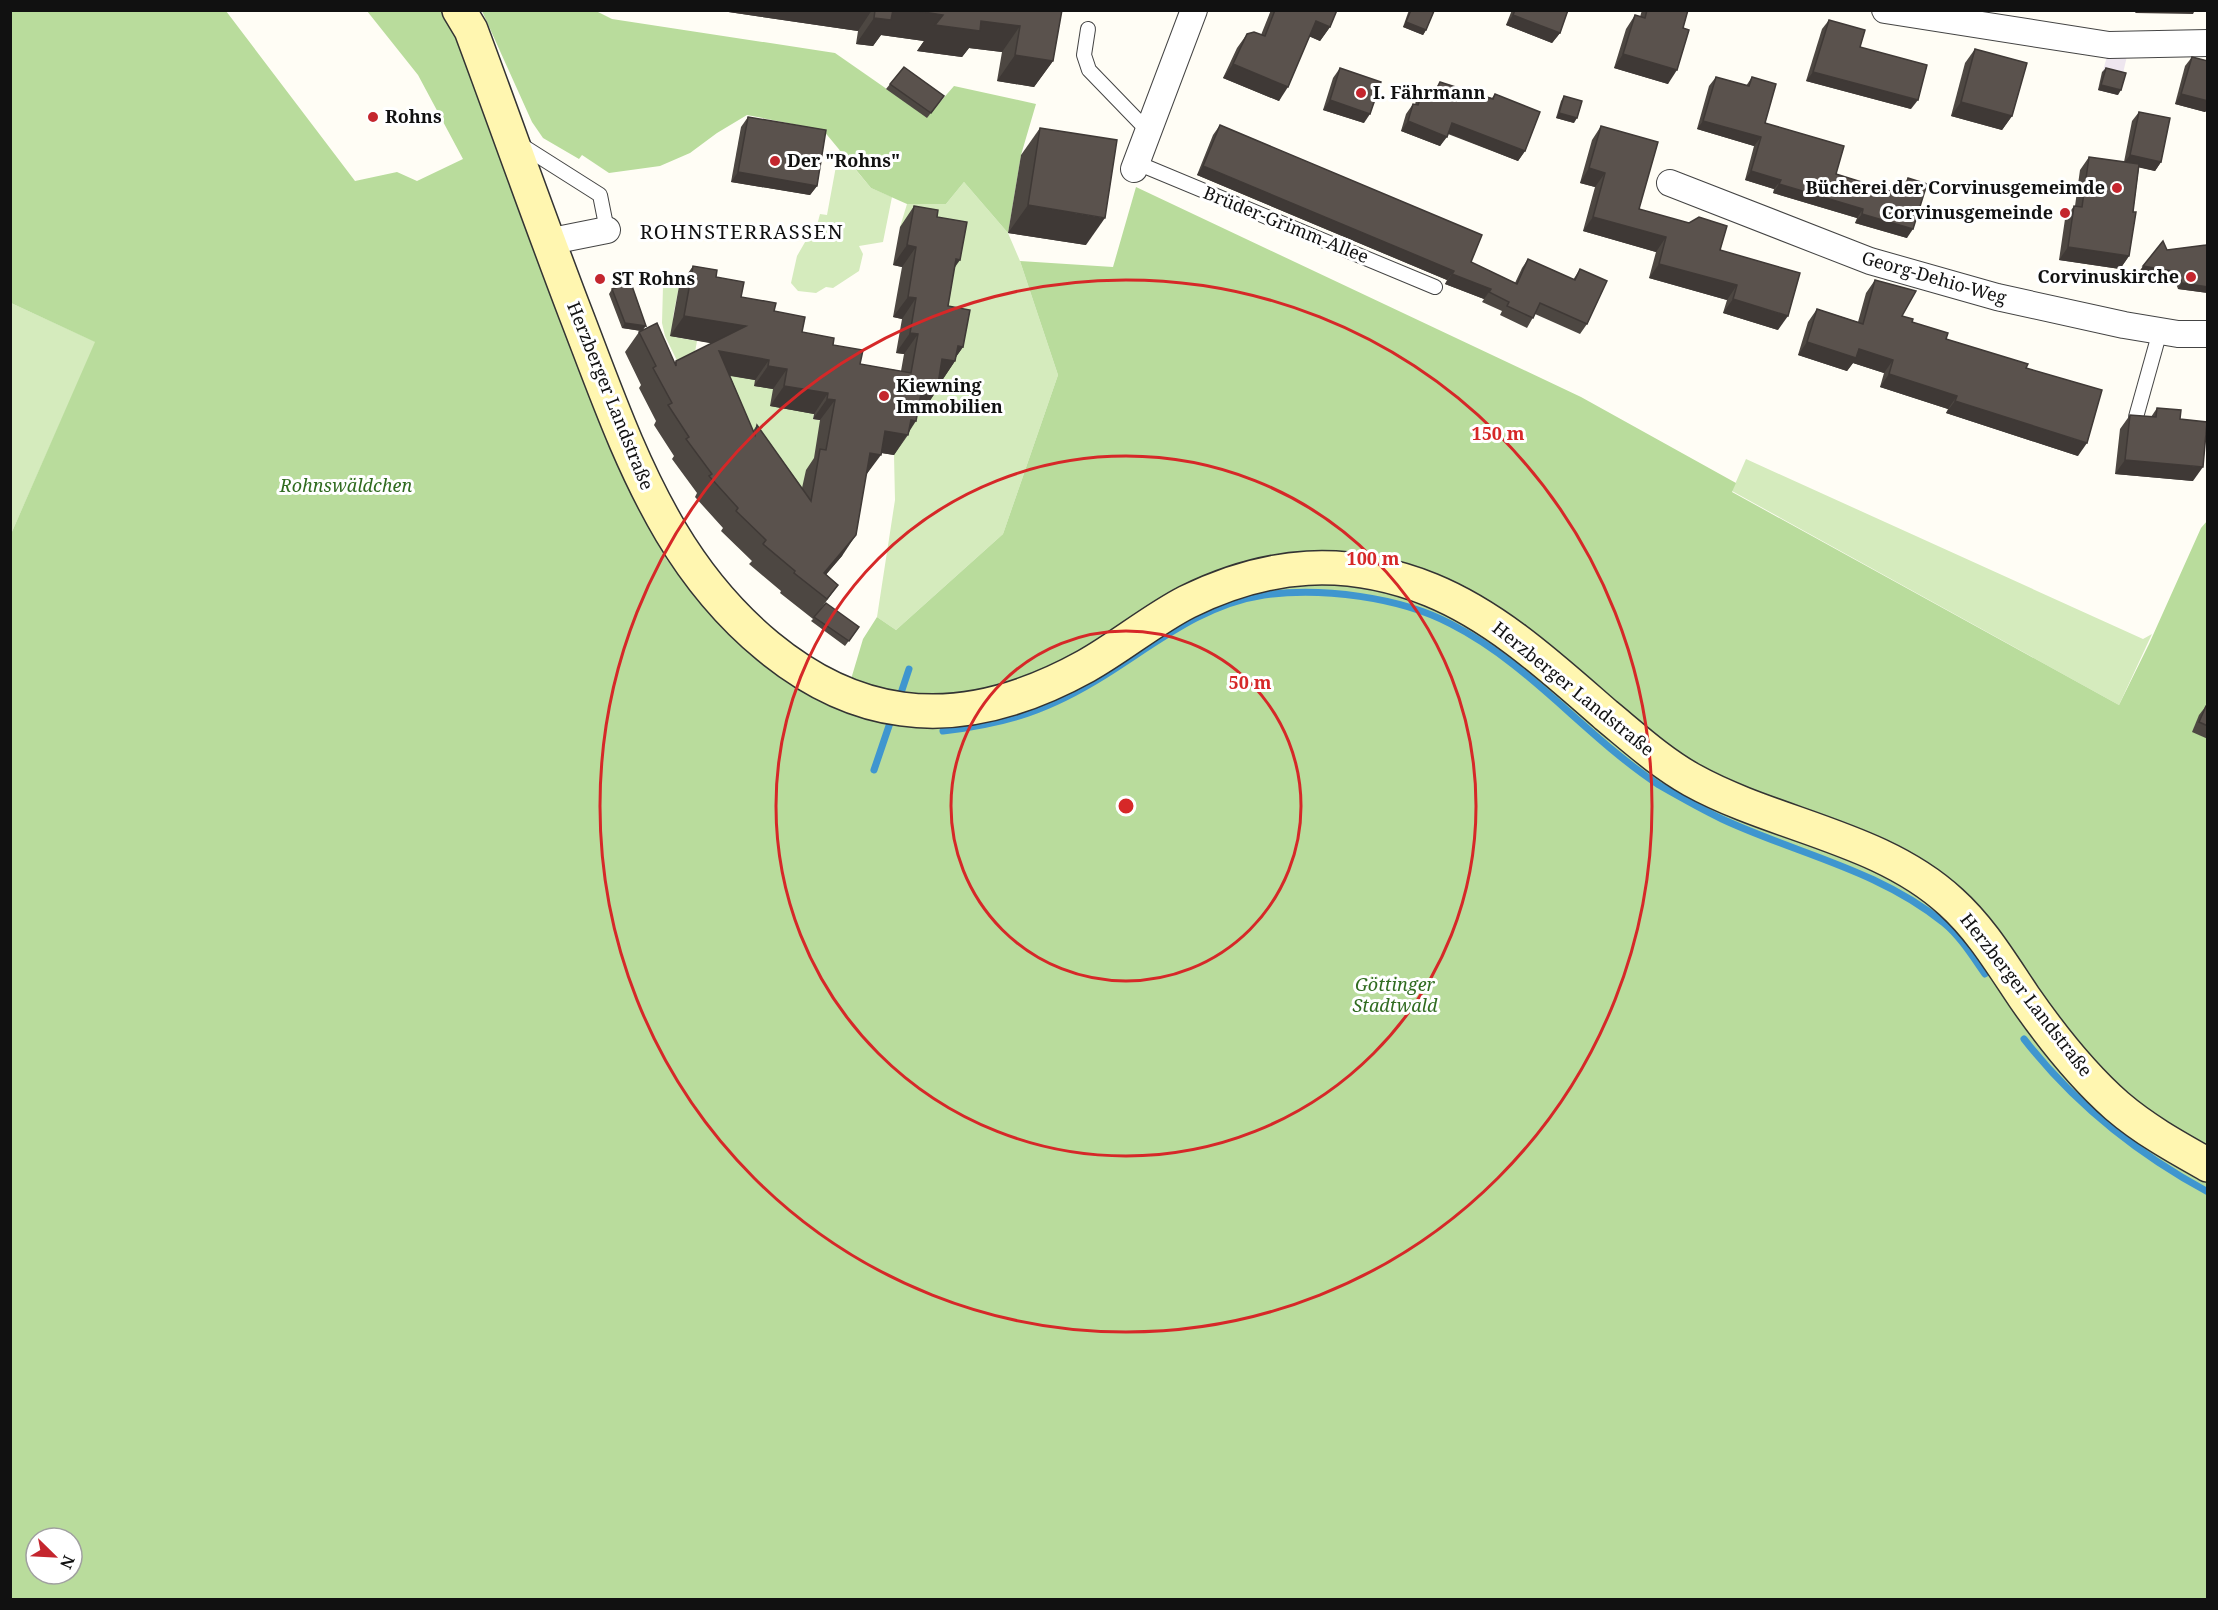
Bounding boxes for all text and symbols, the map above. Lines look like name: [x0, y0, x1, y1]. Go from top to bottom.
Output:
place label: I. Fährmann: [1373, 80, 1485, 104]
marker: I. Fährmann: [1354, 86, 1368, 100]
place label: Rohns: [385, 104, 442, 128]
marker: Rohns: [366, 110, 380, 124]
place label: Der "Rohns": [787, 148, 900, 172]
marker: Der "Rohns": [768, 154, 782, 168]
place label: Bücherei der Corvinusgemeimde: [1805, 175, 2105, 199]
street label: Brüder-Grimm-Allee: [1200, 180, 1373, 268]
marker: Bücherei der Corvinusgemeimde: [2110, 181, 2124, 195]
place label: Corvinusgemeinde: [1882, 200, 2053, 224]
marker: Corvinusgemeinde: [2058, 206, 2072, 220]
district label: ROHNSTERRASSEN: [640, 218, 844, 245]
street label: Georg-Dehio-Weg: [1859, 245, 2010, 309]
place label: Corvinuskirche: [2038, 264, 2179, 288]
place label: ST Rohns: [612, 266, 695, 290]
marker: Corvinuskirche: [2184, 270, 2198, 284]
marker: ST Rohns: [593, 272, 607, 286]
street label: Herzberger Landstraße: [562, 298, 660, 493]
place label: Kiewning Immobilien: [896, 373, 1003, 418]
marker: Kiewning Immobilien: [877, 389, 891, 403]
text: 150 m: [1472, 421, 1525, 445]
park label: Rohnswäldchen: [279, 473, 412, 497]
text: 100 m: [1347, 546, 1400, 570]
street label: Herzberger Landstraße: [1488, 616, 1659, 761]
text: 50 m: [1229, 670, 1272, 694]
centre of rings: [1116, 796, 1136, 816]
street label: Herzberger Landstraße: [1955, 908, 2098, 1081]
park label: Göttinger Stadtwald: [1353, 972, 1438, 1017]
north arrow: [24, 1526, 84, 1586]
text: N: [55, 1552, 80, 1573]

